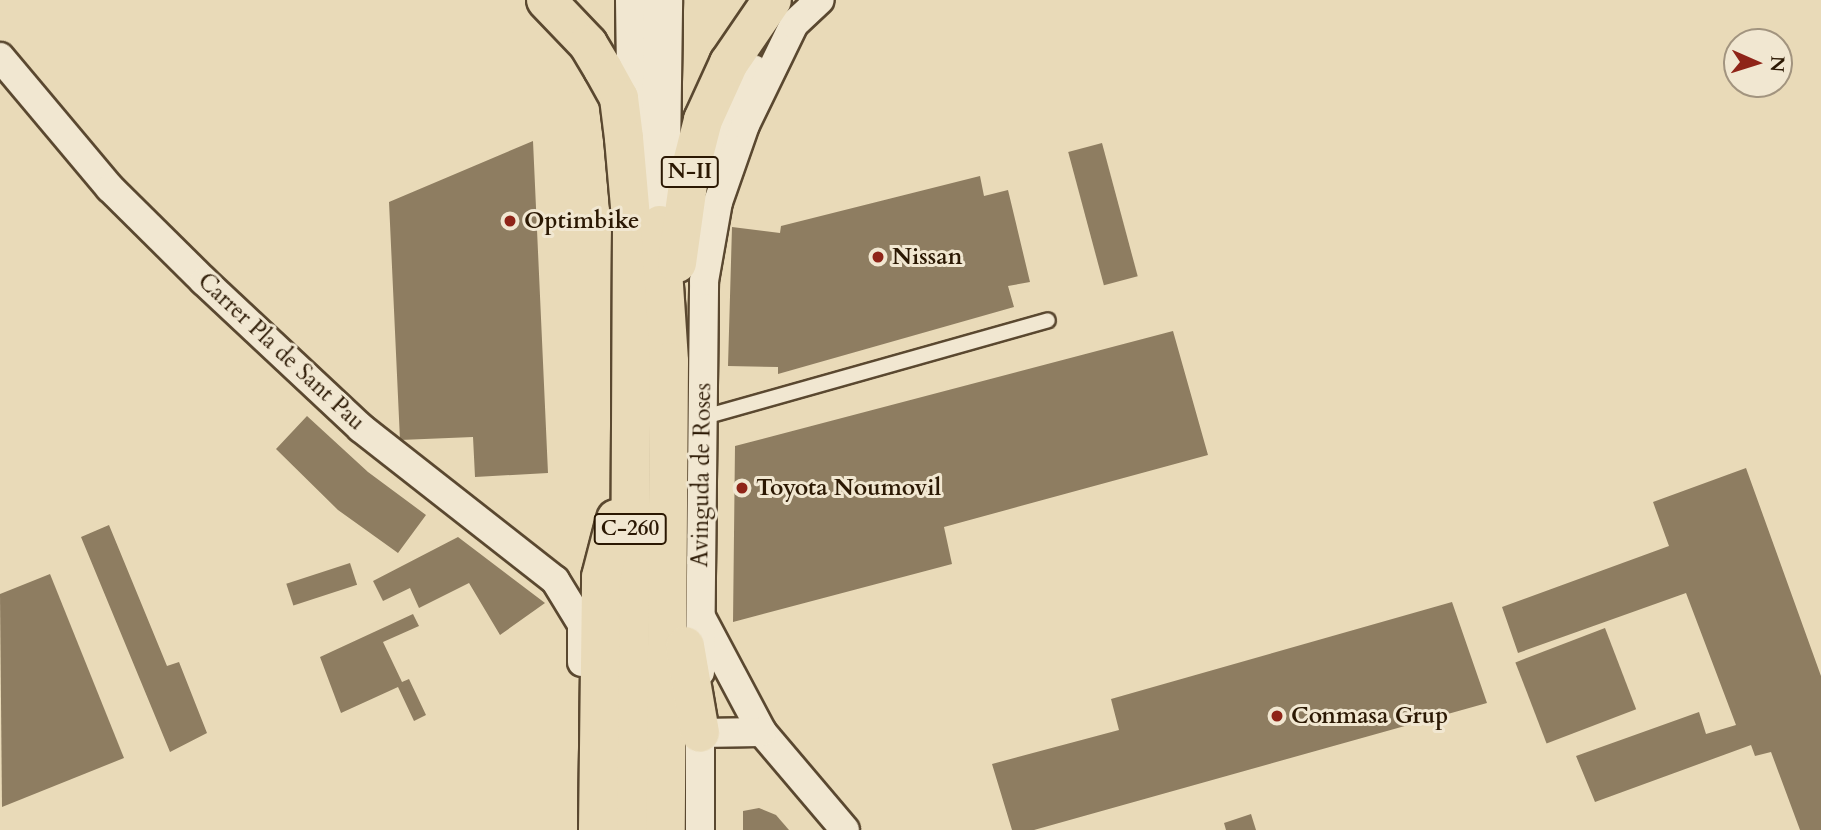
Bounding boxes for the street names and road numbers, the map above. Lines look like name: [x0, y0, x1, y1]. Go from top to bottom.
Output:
road number: N-II: [660, 154, 720, 190]
street label: Carrer Pla de Sant Pau: [192, 268, 370, 436]
street label: Avinguda de Roses: [687, 383, 717, 567]
road number: C-260: [593, 512, 667, 546]

